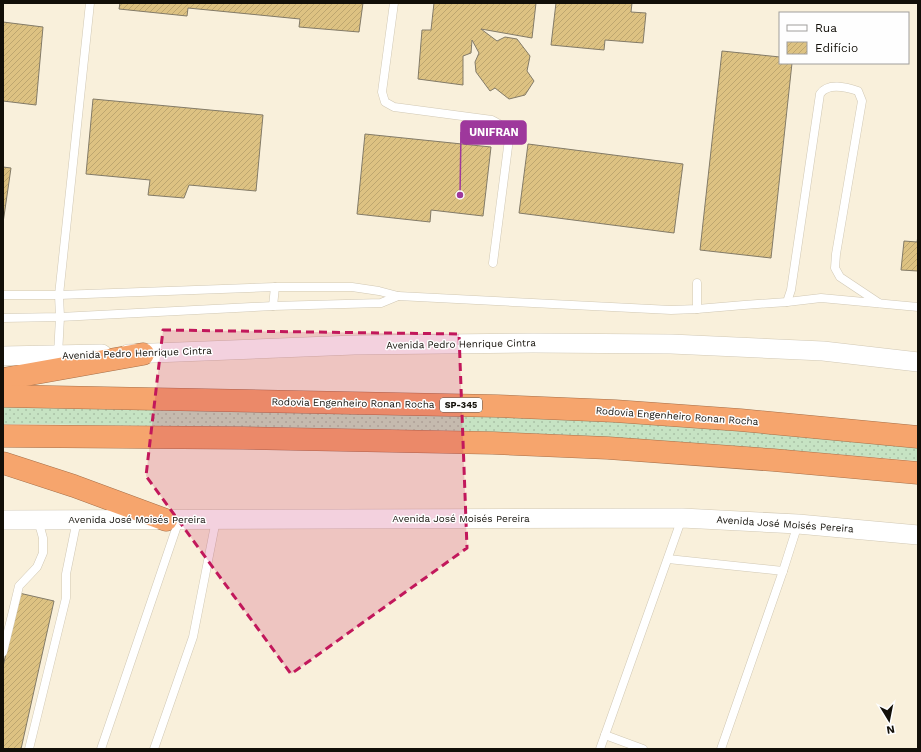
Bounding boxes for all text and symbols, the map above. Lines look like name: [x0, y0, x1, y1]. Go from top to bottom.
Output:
legend: [779, 12, 909, 64]
text: Rua: [815, 21, 837, 35]
text: Edifício: [815, 41, 858, 55]
callout: UNIFRAN: [461, 121, 526, 144]
text: UNIFRAN: [469, 126, 519, 139]
street label: Avenida Pedro Henrique Cintra: [386, 337, 536, 351]
street label: Avenida Pedro Henrique Cintra: [62, 345, 212, 361]
street label: Rodovia Engenheiro Ronan Rocha: [271, 396, 435, 410]
road number: SP-345: [440, 398, 482, 412]
street label: Rodovia Engenheiro Ronan Rocha: [595, 405, 759, 427]
street label: Avenida José Moisés Pereira: [392, 513, 530, 524]
street label: Avenida José Moisés Pereira: [68, 514, 206, 525]
street label: Avenida José Moisés Pereira: [716, 514, 854, 534]
north arrow: [869, 700, 909, 740]
text: N: [886, 722, 896, 736]

